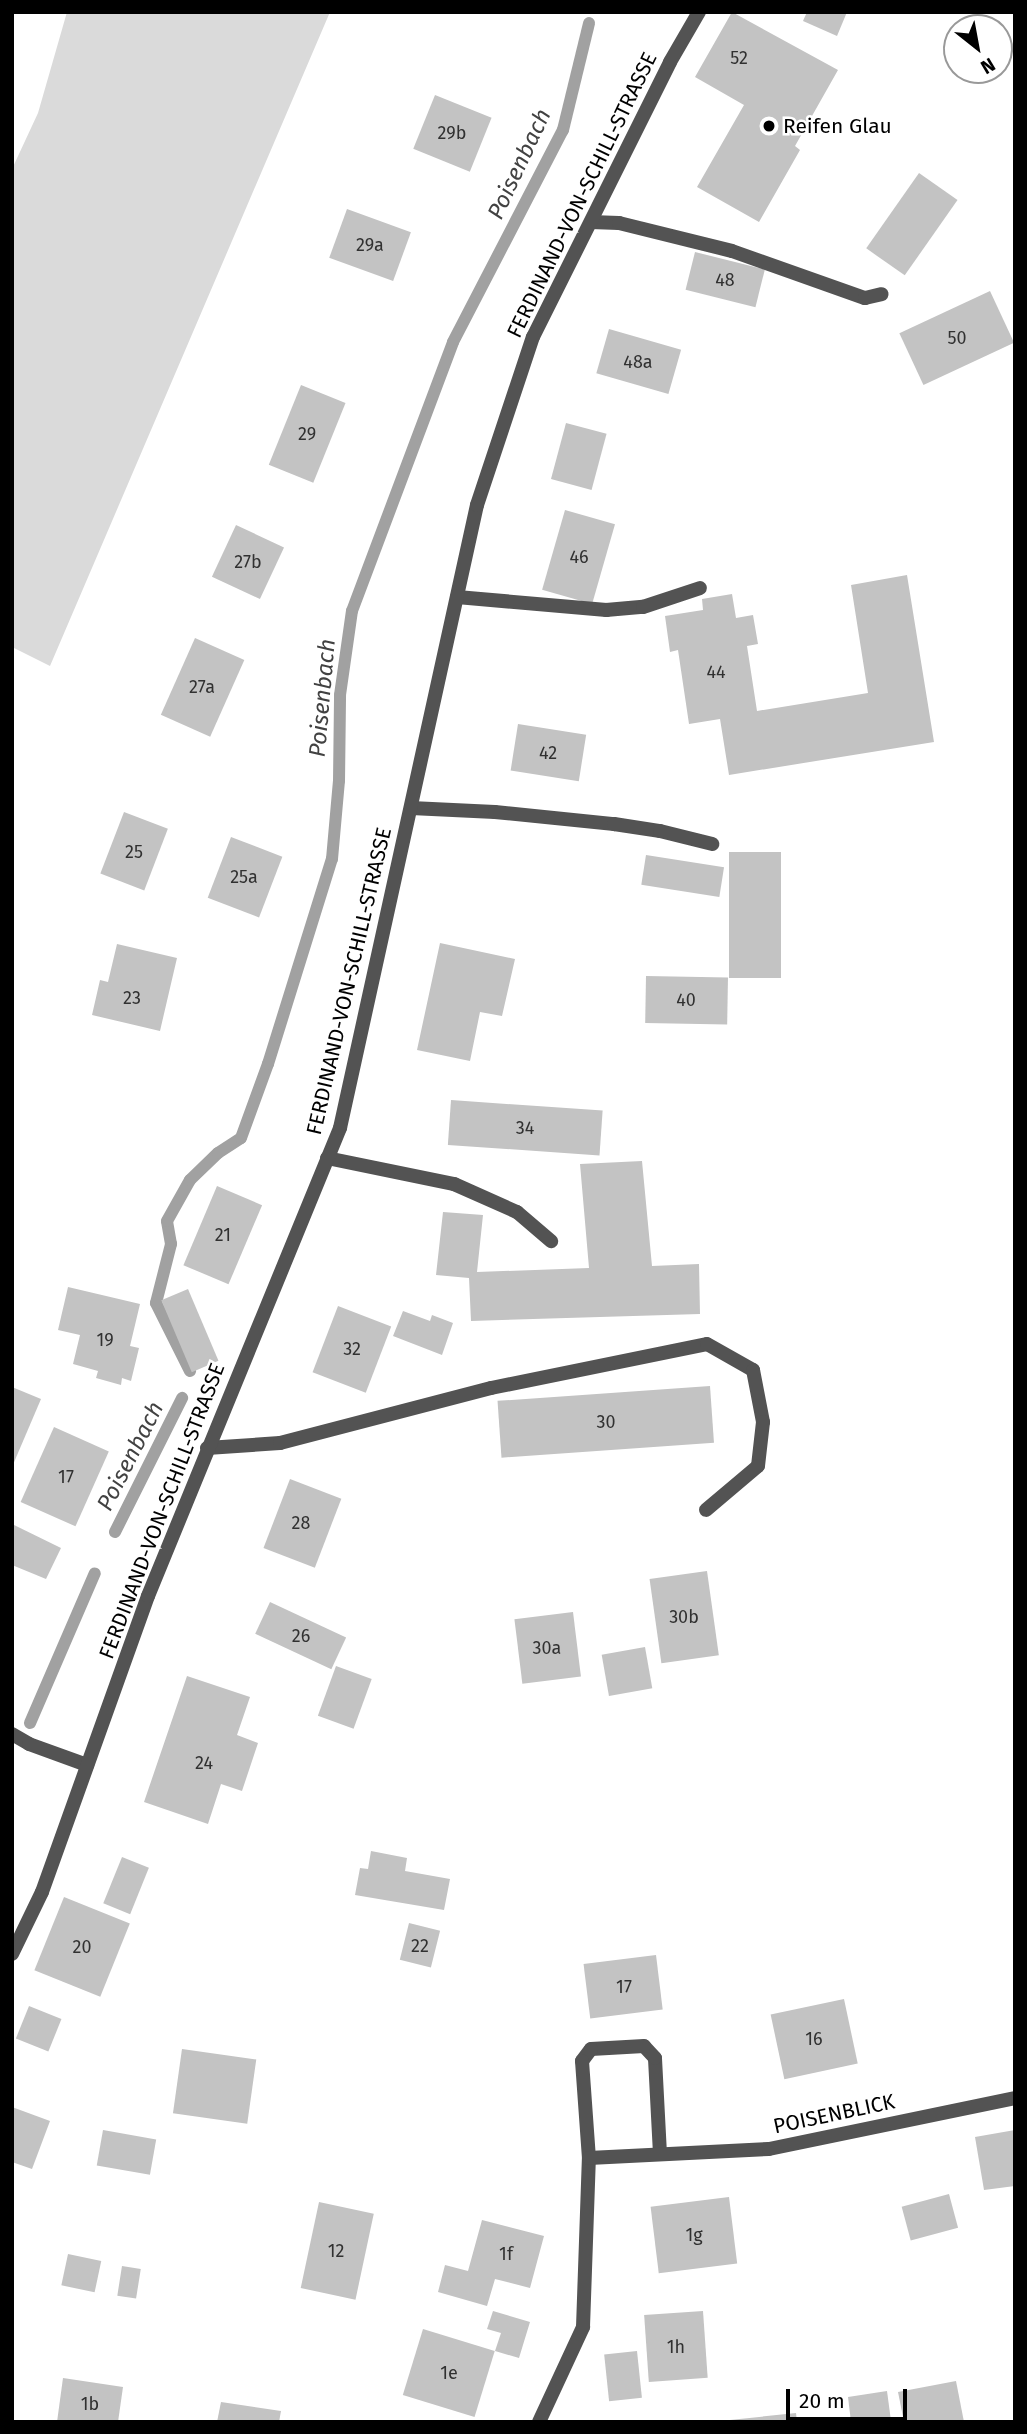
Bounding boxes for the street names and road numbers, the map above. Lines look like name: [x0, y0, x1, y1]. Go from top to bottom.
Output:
street label: FERDINAND-VON-SCHILL-STRASSE: [502, 48, 662, 342]
street label: FERDINAND-VON-SCHILL-STRASSE: [301, 825, 397, 1137]
street label: FERDINAND-VON-SCHILL-STRASSE: [94, 1360, 230, 1662]
street label: POISENBLICK: [771, 2089, 897, 2139]

